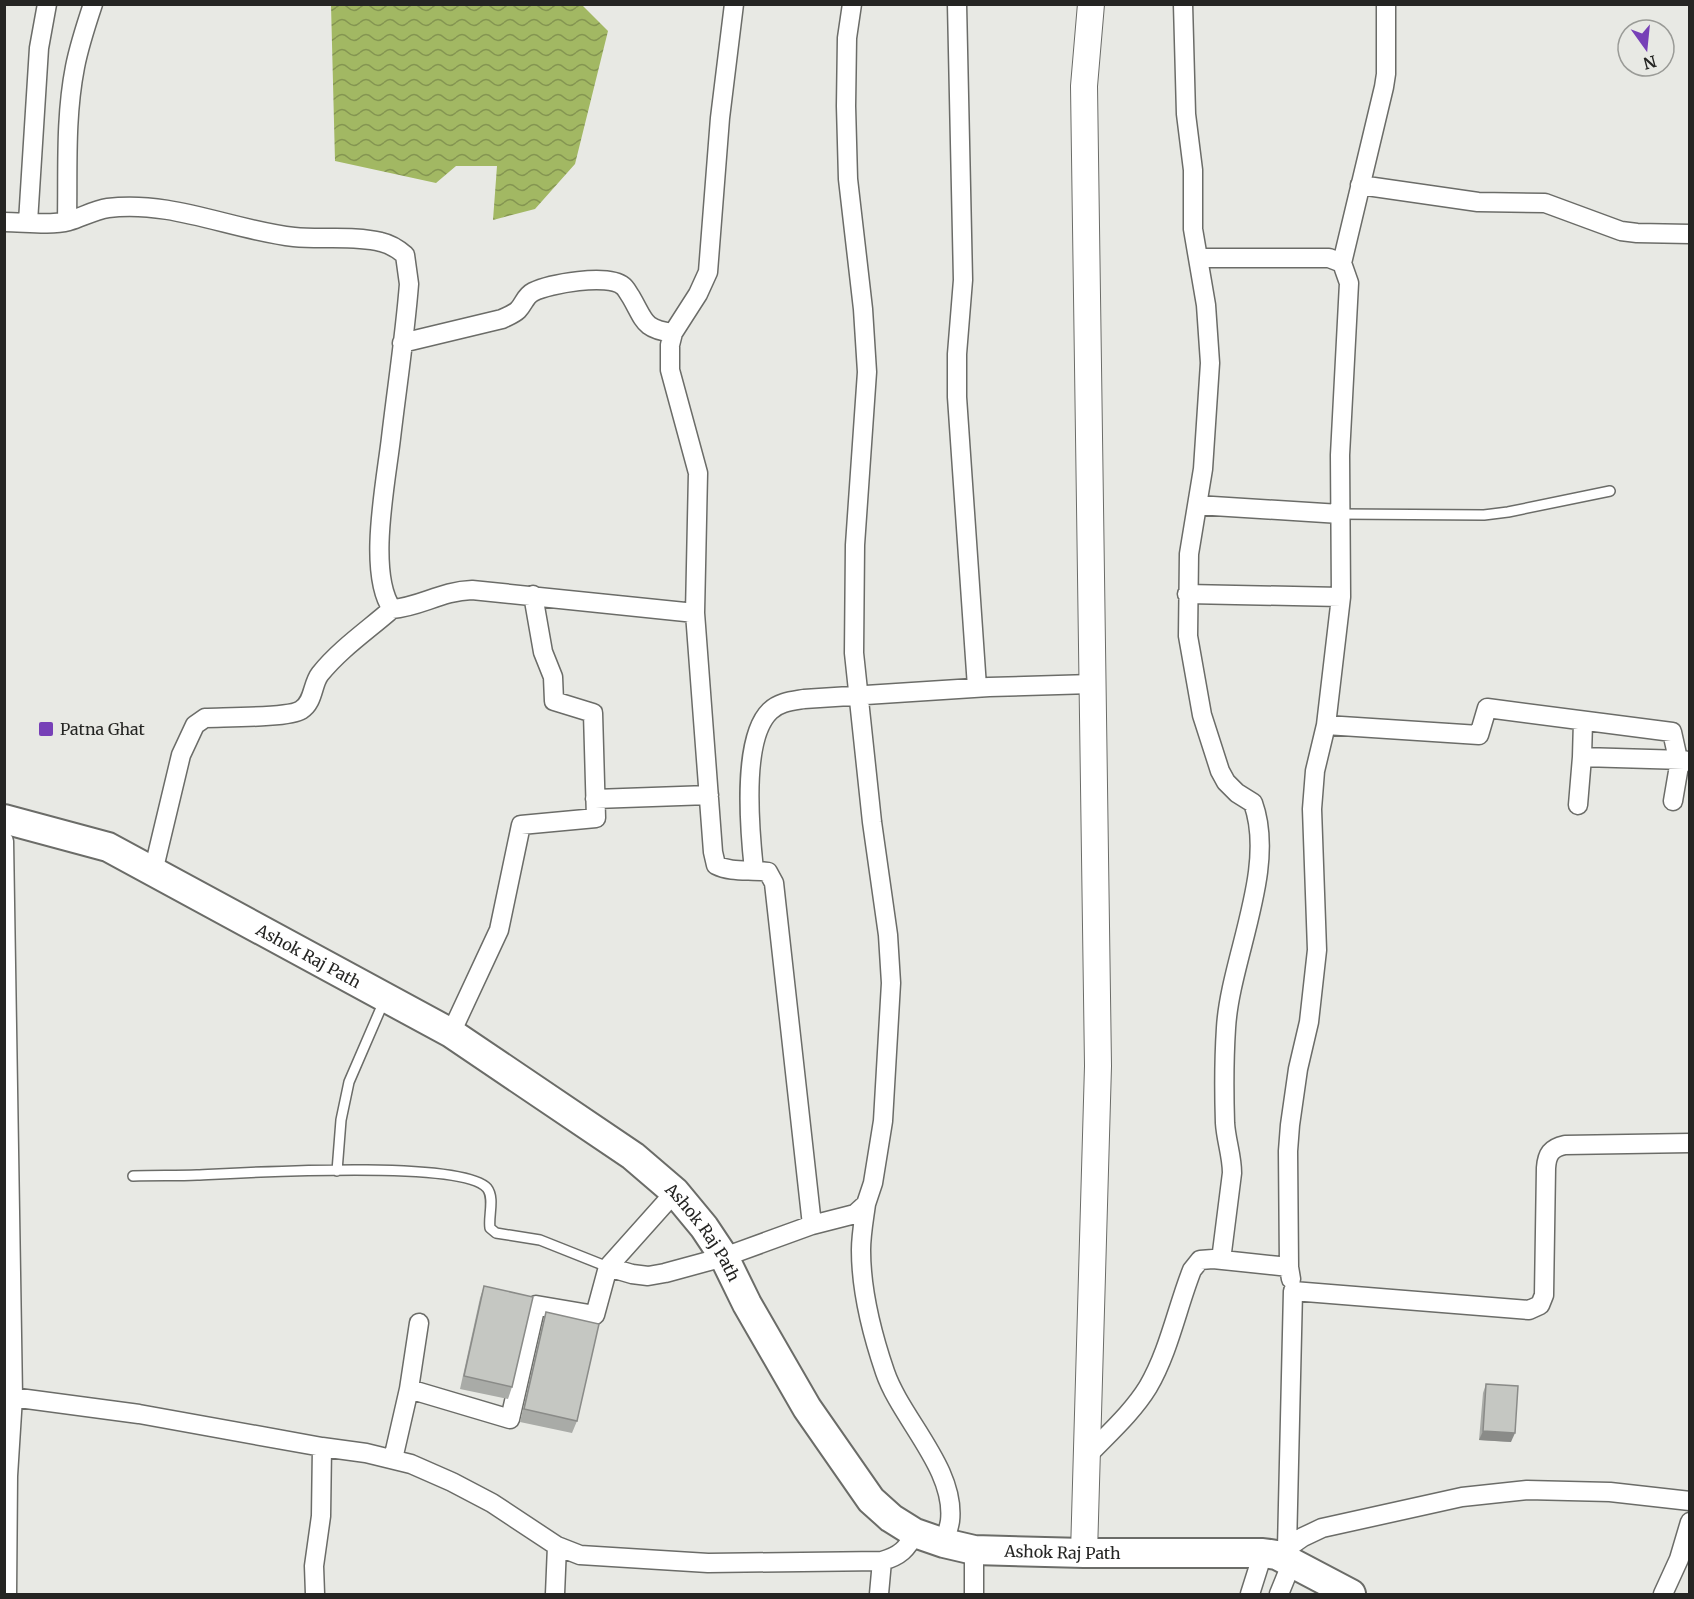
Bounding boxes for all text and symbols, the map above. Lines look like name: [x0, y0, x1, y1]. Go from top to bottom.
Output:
north arrow: [1616, 18, 1676, 78]
text: N: [1641, 51, 1659, 74]
place label: Patna Ghat: [60, 719, 145, 739]
marker: Patna Ghat: [37, 720, 55, 738]
street label: Ashok Raj Path: [252, 919, 365, 993]
street label: Ashok Raj Path: [661, 1178, 744, 1285]
street label: Ashok Raj Path: [1003, 1541, 1121, 1563]

